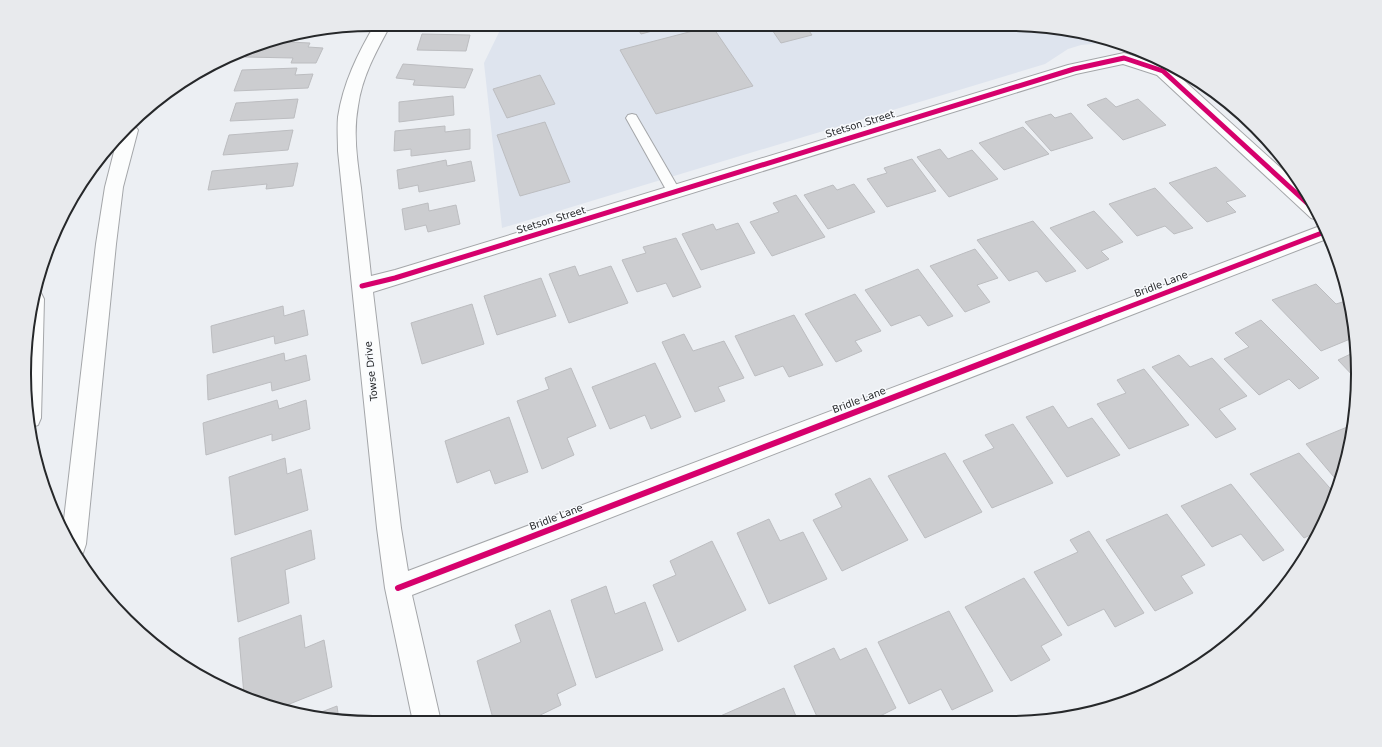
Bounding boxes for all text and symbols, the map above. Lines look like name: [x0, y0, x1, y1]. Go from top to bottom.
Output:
street label: Stetson Street: [824, 108, 896, 140]
street label: Stetson Street: [515, 204, 587, 236]
street label: Bridle Lane: [1133, 269, 1189, 299]
street label: Towse Drive: [362, 341, 380, 402]
street label: Bridle Lane: [831, 385, 887, 415]
street label: Bridle Lane: [528, 502, 584, 532]

